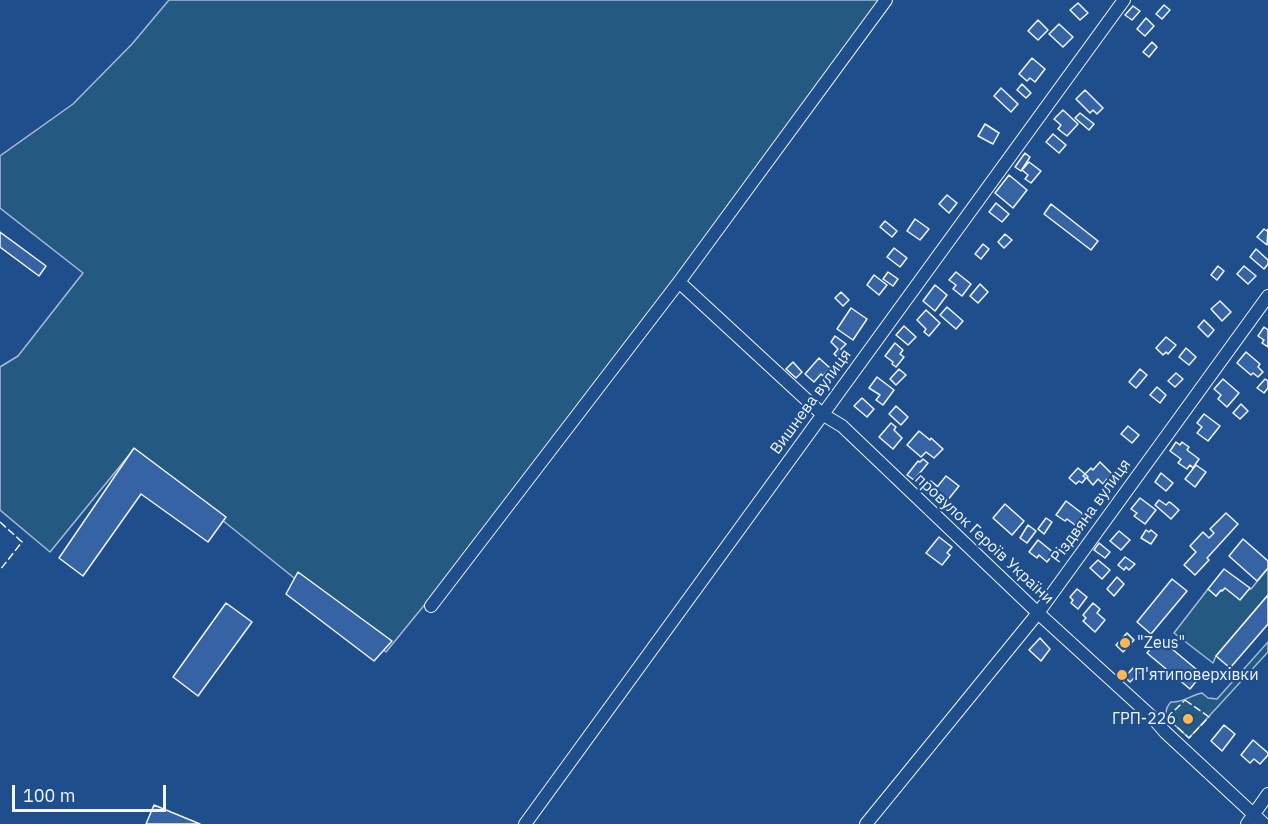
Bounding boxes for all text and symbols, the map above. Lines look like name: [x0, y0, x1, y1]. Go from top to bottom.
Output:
street label: Вишнева вулиця: [766, 346, 856, 458]
street label: Різдвяна вулиця: [1047, 455, 1135, 567]
street label: провулок Героїв України: [911, 470, 1057, 608]
place label: "Zeus": [1137, 633, 1185, 653]
marker: "Zeus": [1118, 636, 1132, 650]
place label: П'ятиповерхівки: [1134, 665, 1259, 685]
marker: П'ятиповерхівки: [1115, 668, 1129, 682]
place label: ГРП-226: [1112, 709, 1176, 729]
marker: ГРП-226: [1181, 712, 1195, 726]
scale bar: [15, 773, 170, 811]
text: 100 m: [23, 784, 75, 807]

